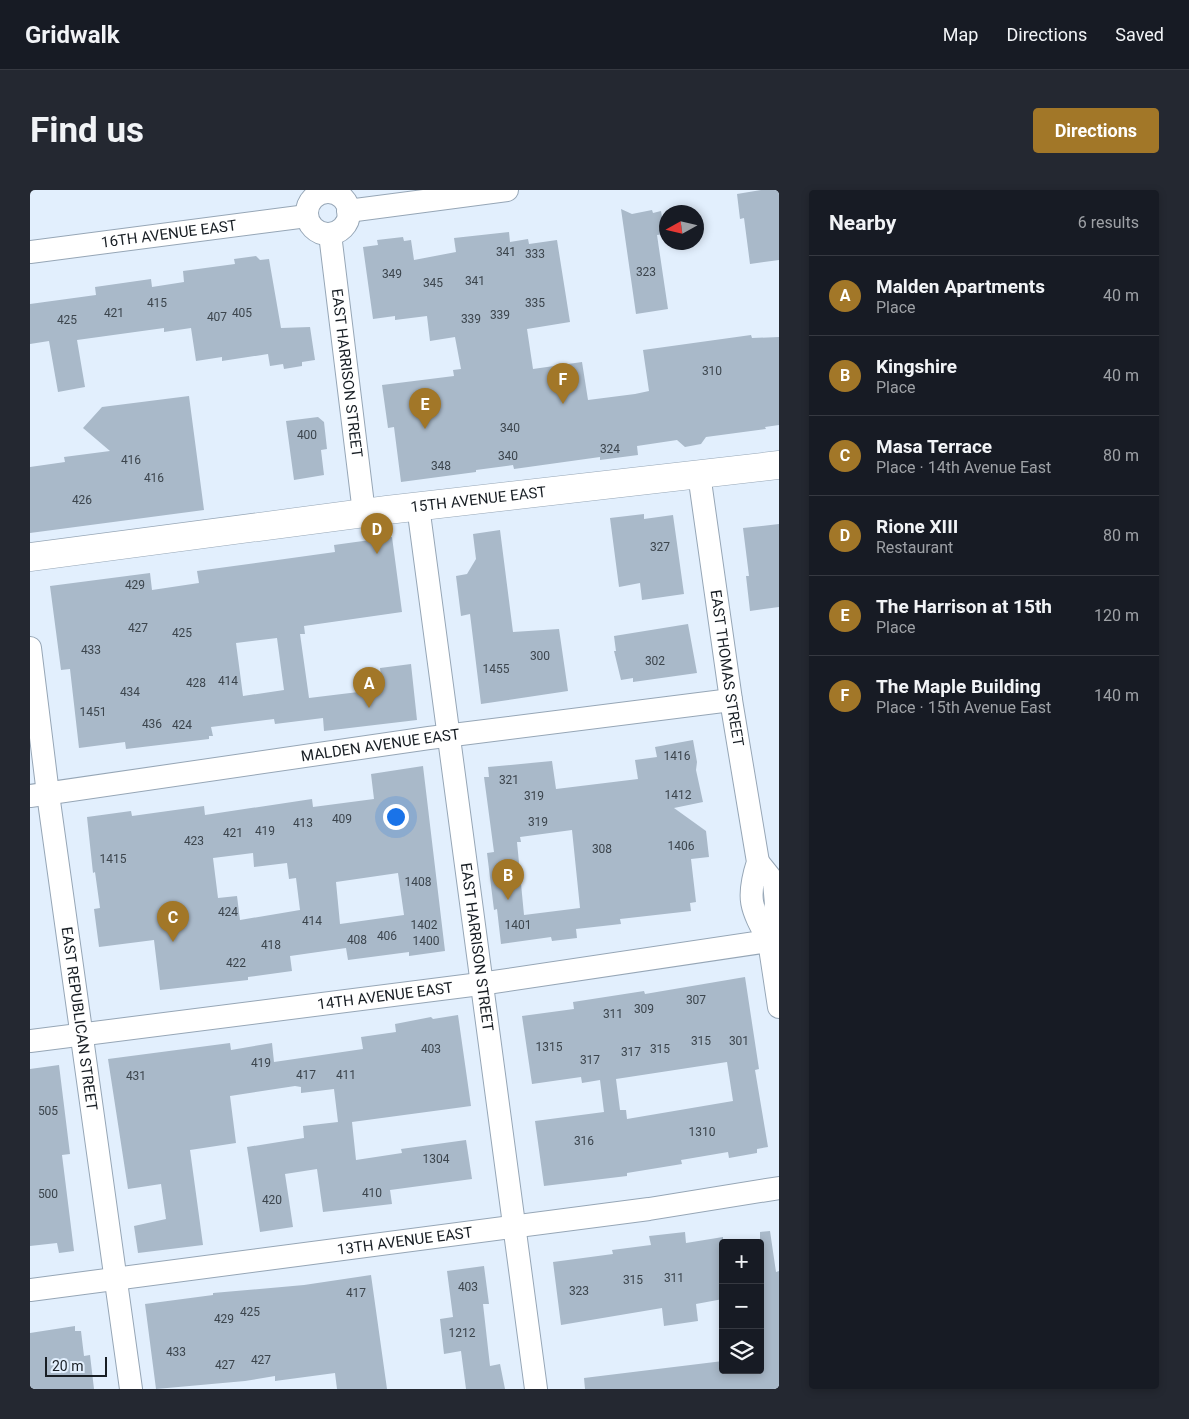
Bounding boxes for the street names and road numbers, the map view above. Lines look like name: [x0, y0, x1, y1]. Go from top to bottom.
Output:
street label: 16TH AVENUE EAST: [100, 216, 238, 252]
street label: EAST HARRISON STREET: [328, 288, 366, 458]
street label: 15TH AVENUE EAST: [410, 483, 547, 516]
street label: EAST THOMAS STREET: [706, 588, 748, 748]
street label: MALDEN AVENUE EAST: [300, 725, 461, 765]
street label: EAST HARRISON STREET: [457, 862, 497, 1032]
street label: EAST REPUBLICAN STREET: [58, 926, 101, 1112]
street label: 14TH AVENUE EAST: [316, 979, 454, 1014]
street label: 13TH AVENUE EAST: [336, 1223, 474, 1259]

